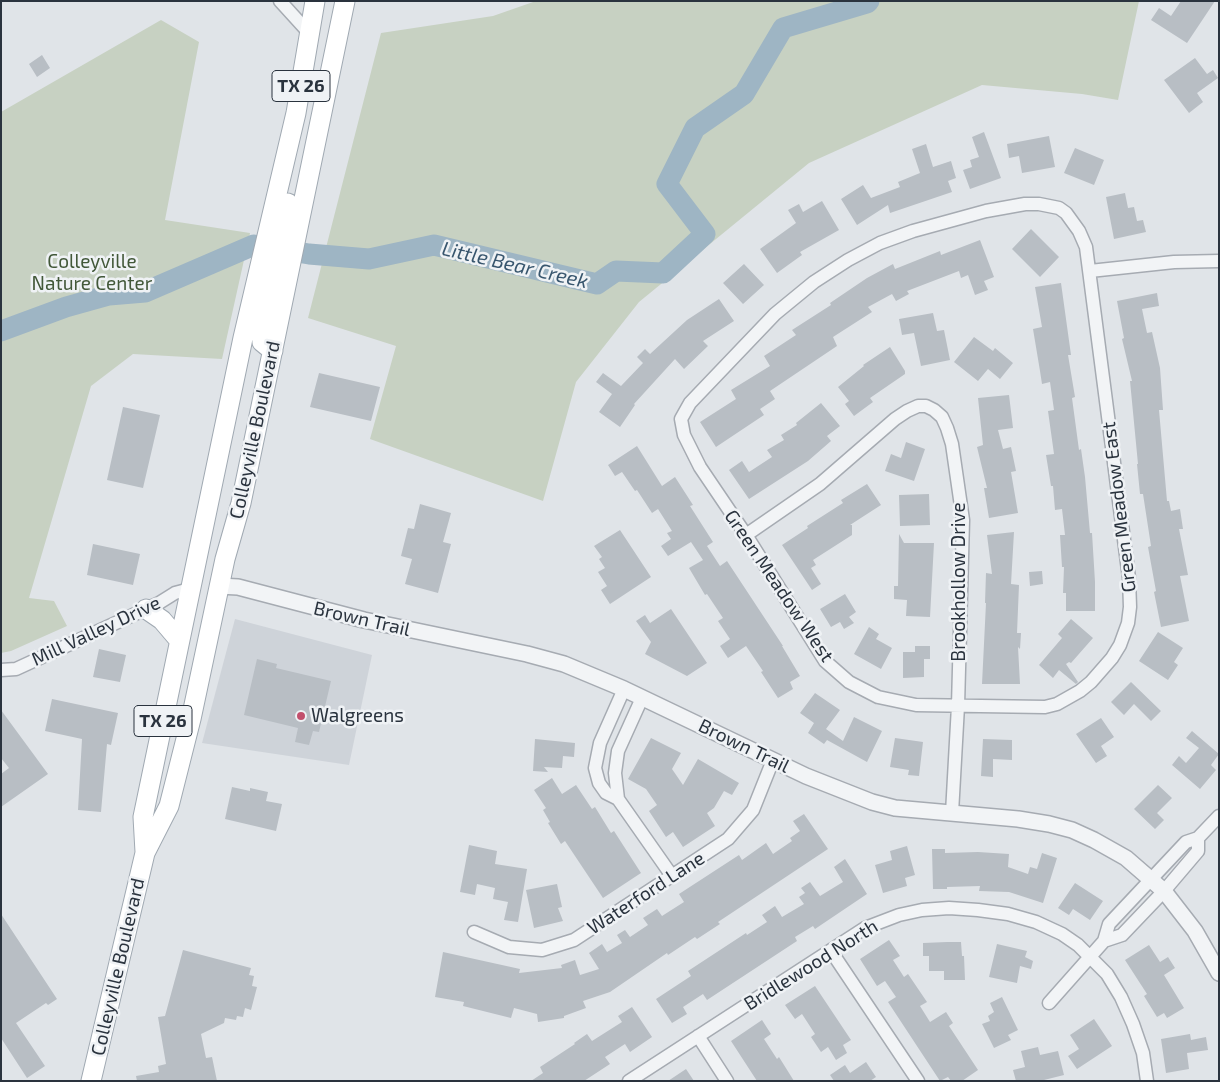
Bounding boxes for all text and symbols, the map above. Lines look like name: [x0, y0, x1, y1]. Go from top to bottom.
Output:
road number: TX 26: [272, 70, 330, 102]
water label: Little Bear Creek: [440, 237, 590, 293]
park label: Colleyville Nature Center: [32, 251, 152, 295]
street label: Colleyville Boulevard: [225, 339, 285, 521]
street label: Green Meadow East: [1097, 420, 1141, 594]
street label: Brookhollow Drive: [948, 502, 970, 662]
street label: Green Meadow West: [720, 506, 838, 666]
street label: Mill Valley Drive: [28, 591, 164, 671]
street label: Brown Trail: [311, 597, 413, 641]
place label: Walgreens: [311, 705, 404, 727]
road number: TX 26: [134, 706, 192, 736]
marker: Walgreens: [295, 710, 307, 722]
street label: Brown Trail: [695, 714, 793, 778]
street label: Waterford Lane: [583, 847, 709, 939]
street label: Colleyville Boulevard: [86, 876, 150, 1058]
street label: Bridlewood North: [740, 915, 882, 1015]

